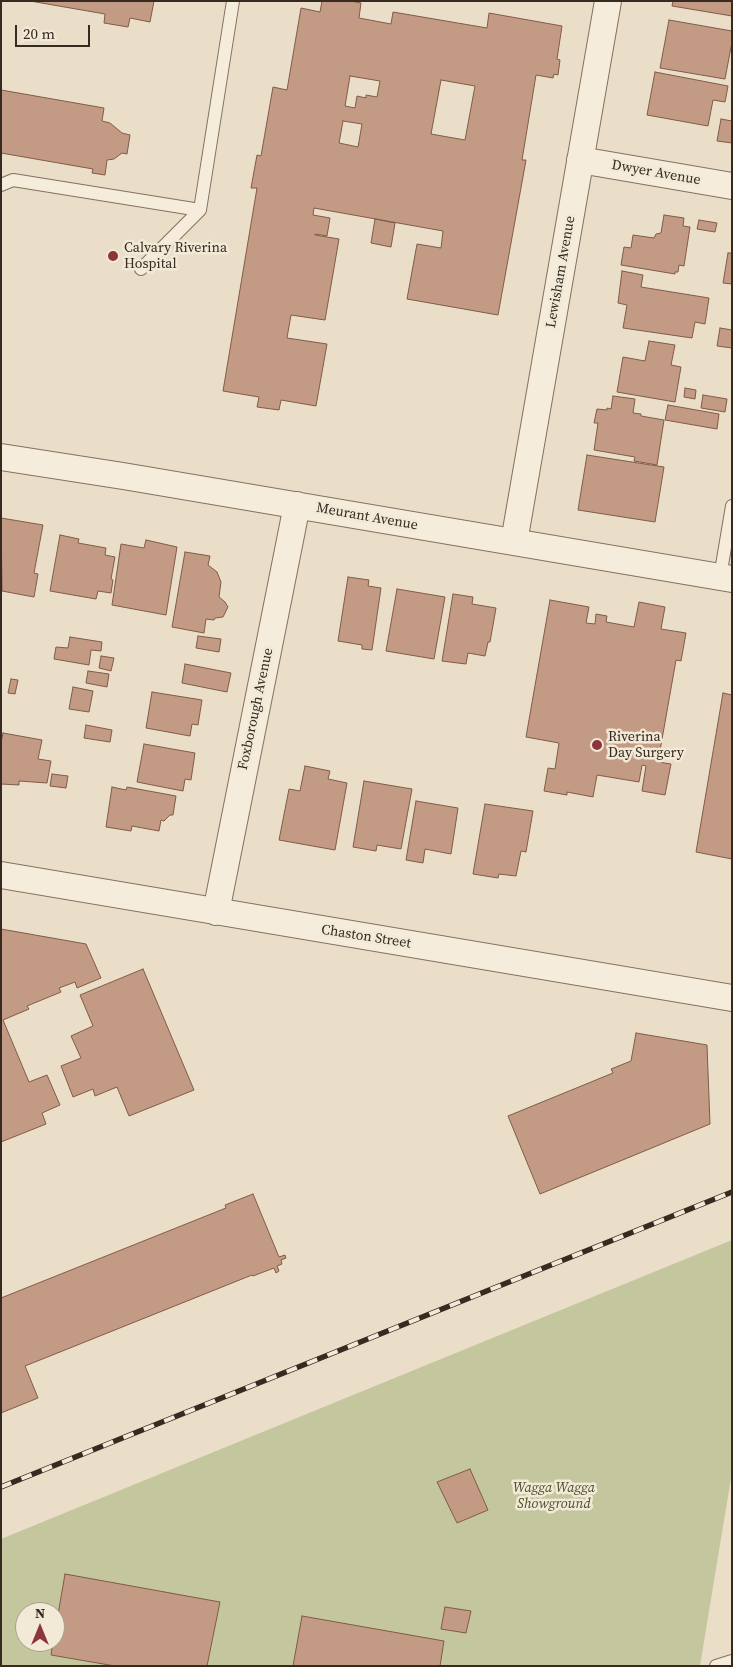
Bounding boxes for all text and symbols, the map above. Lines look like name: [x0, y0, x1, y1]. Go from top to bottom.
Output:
scale bar: [18, 15, 92, 47]
text: 20 m: [23, 23, 55, 44]
street label: Dwyer Avenue: [610, 157, 702, 189]
street label: Lewisham Avenue: [543, 215, 579, 329]
place label: Calvary Riverina Hospital: [124, 240, 227, 272]
marker: Calvary Riverina Hospital: [106, 249, 120, 263]
street label: Meurant Avenue: [315, 500, 419, 534]
street label: Foxborough Avenue: [235, 647, 277, 771]
place label: Riverina Day Surgery: [608, 729, 684, 762]
marker: Riverina Day Surgery: [590, 738, 604, 752]
street label: Chaston Street: [320, 922, 412, 952]
park label: Wagga Wagga Showground: [513, 1480, 595, 1512]
north arrow: [15, 1602, 65, 1652]
text: N: [35, 1603, 45, 1623]

